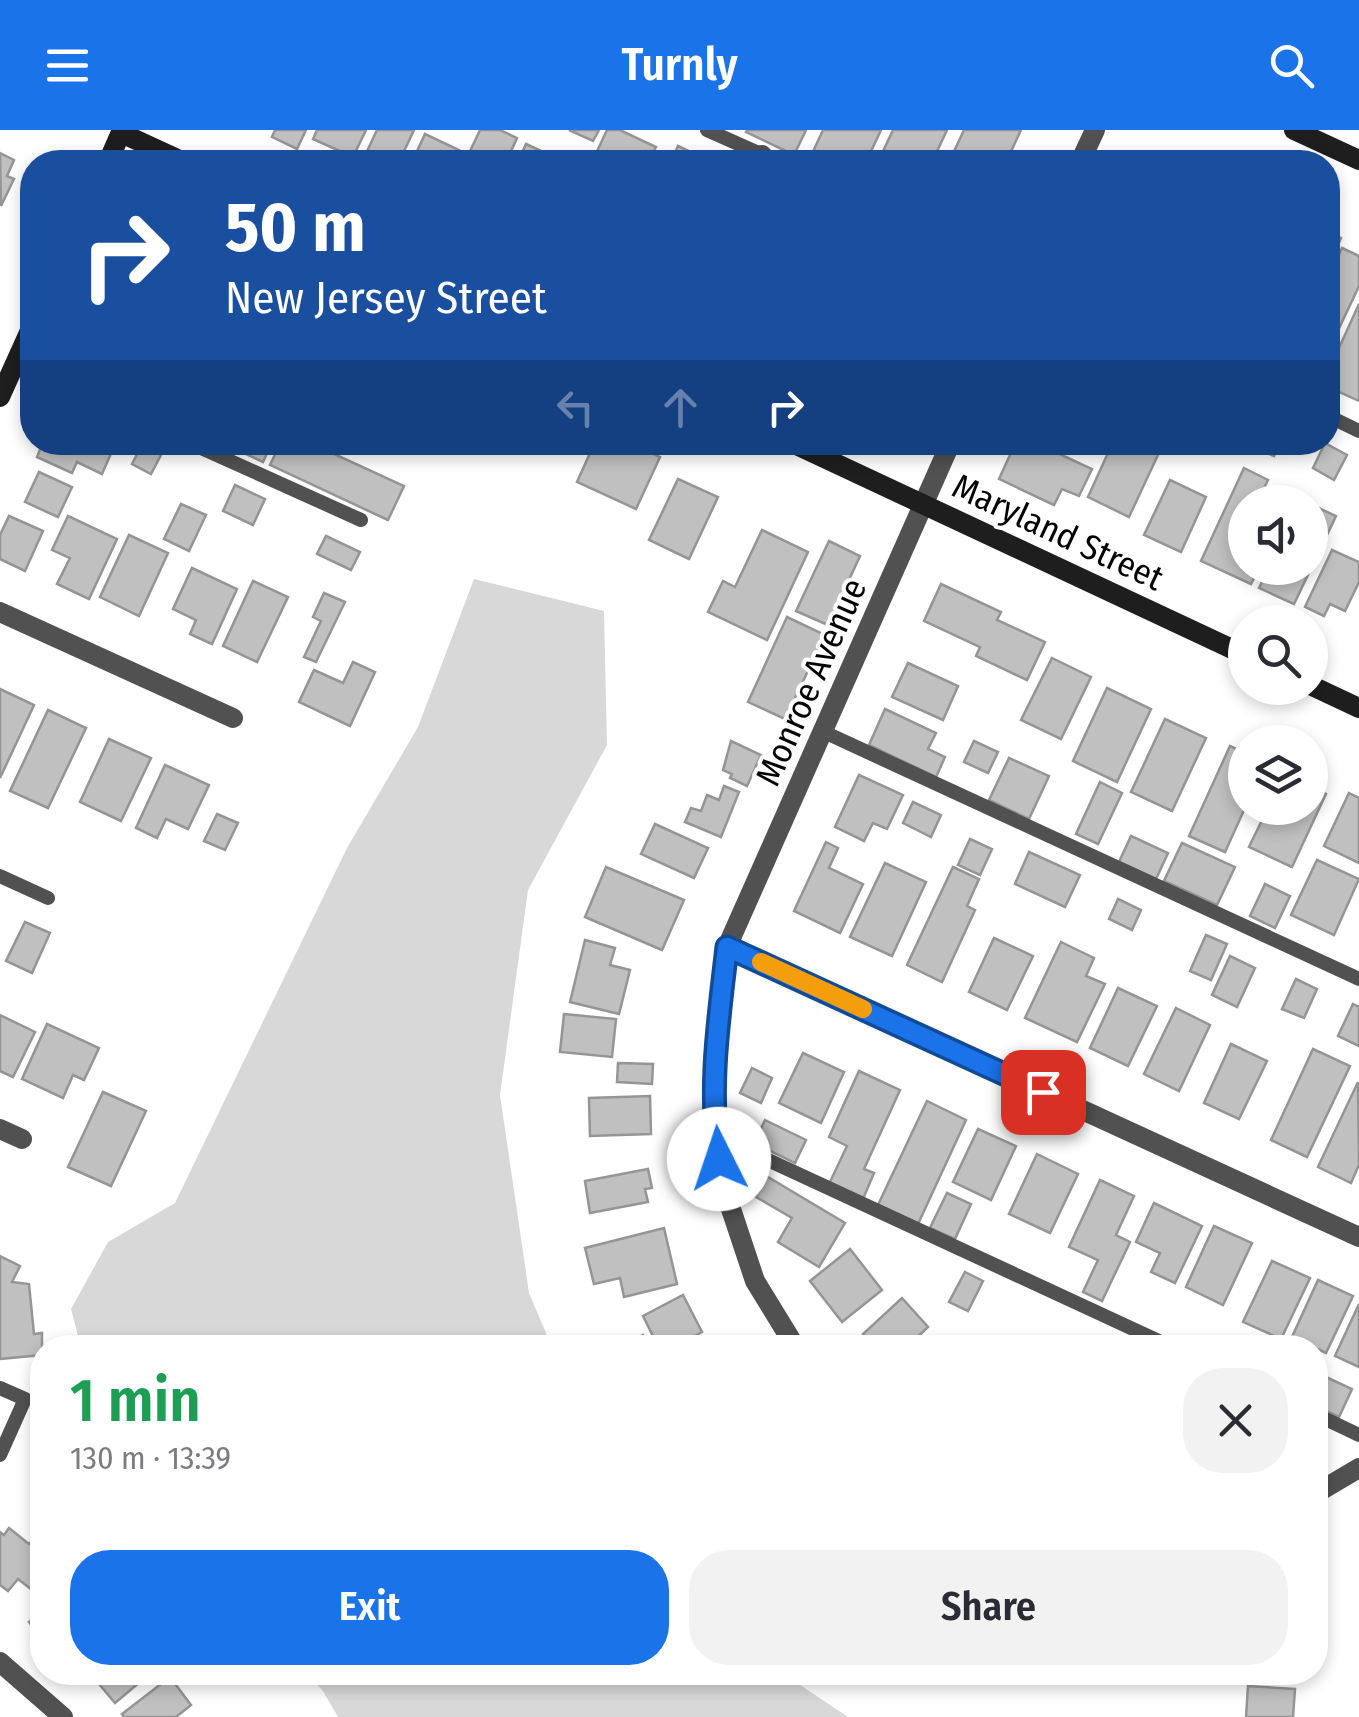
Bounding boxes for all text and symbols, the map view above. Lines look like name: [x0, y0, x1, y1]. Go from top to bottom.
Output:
icon: menu: [40, 38, 95, 93]
text: Turnly: [621, 38, 738, 92]
icon: search: [1264, 38, 1319, 93]
text: 50 m: [225, 186, 366, 270]
icon: right: [60, 190, 190, 320]
text: New Jersey Street: [225, 271, 547, 325]
icon: left: [548, 380, 603, 435]
icon: ahead: [653, 380, 708, 435]
icon: right: [758, 380, 813, 435]
street label: Maryland Street: [946, 465, 1170, 599]
map controls: [1228, 485, 1328, 825]
button: sound: [1228, 485, 1328, 585]
street label: Monroe Avenue: [747, 572, 875, 792]
button: search: [1228, 605, 1328, 705]
button: layers: [1228, 725, 1328, 825]
pin: [1001, 1050, 1086, 1135]
icon: arrive: [1016, 1065, 1071, 1120]
position arrow: [667, 1107, 771, 1211]
text: 1 min: [70, 1365, 201, 1437]
button: close: [1183, 1368, 1288, 1473]
text: 130 m · 13:39: [70, 1439, 231, 1477]
button: Exit: [70, 1550, 669, 1665]
button: Share: [689, 1550, 1288, 1665]

